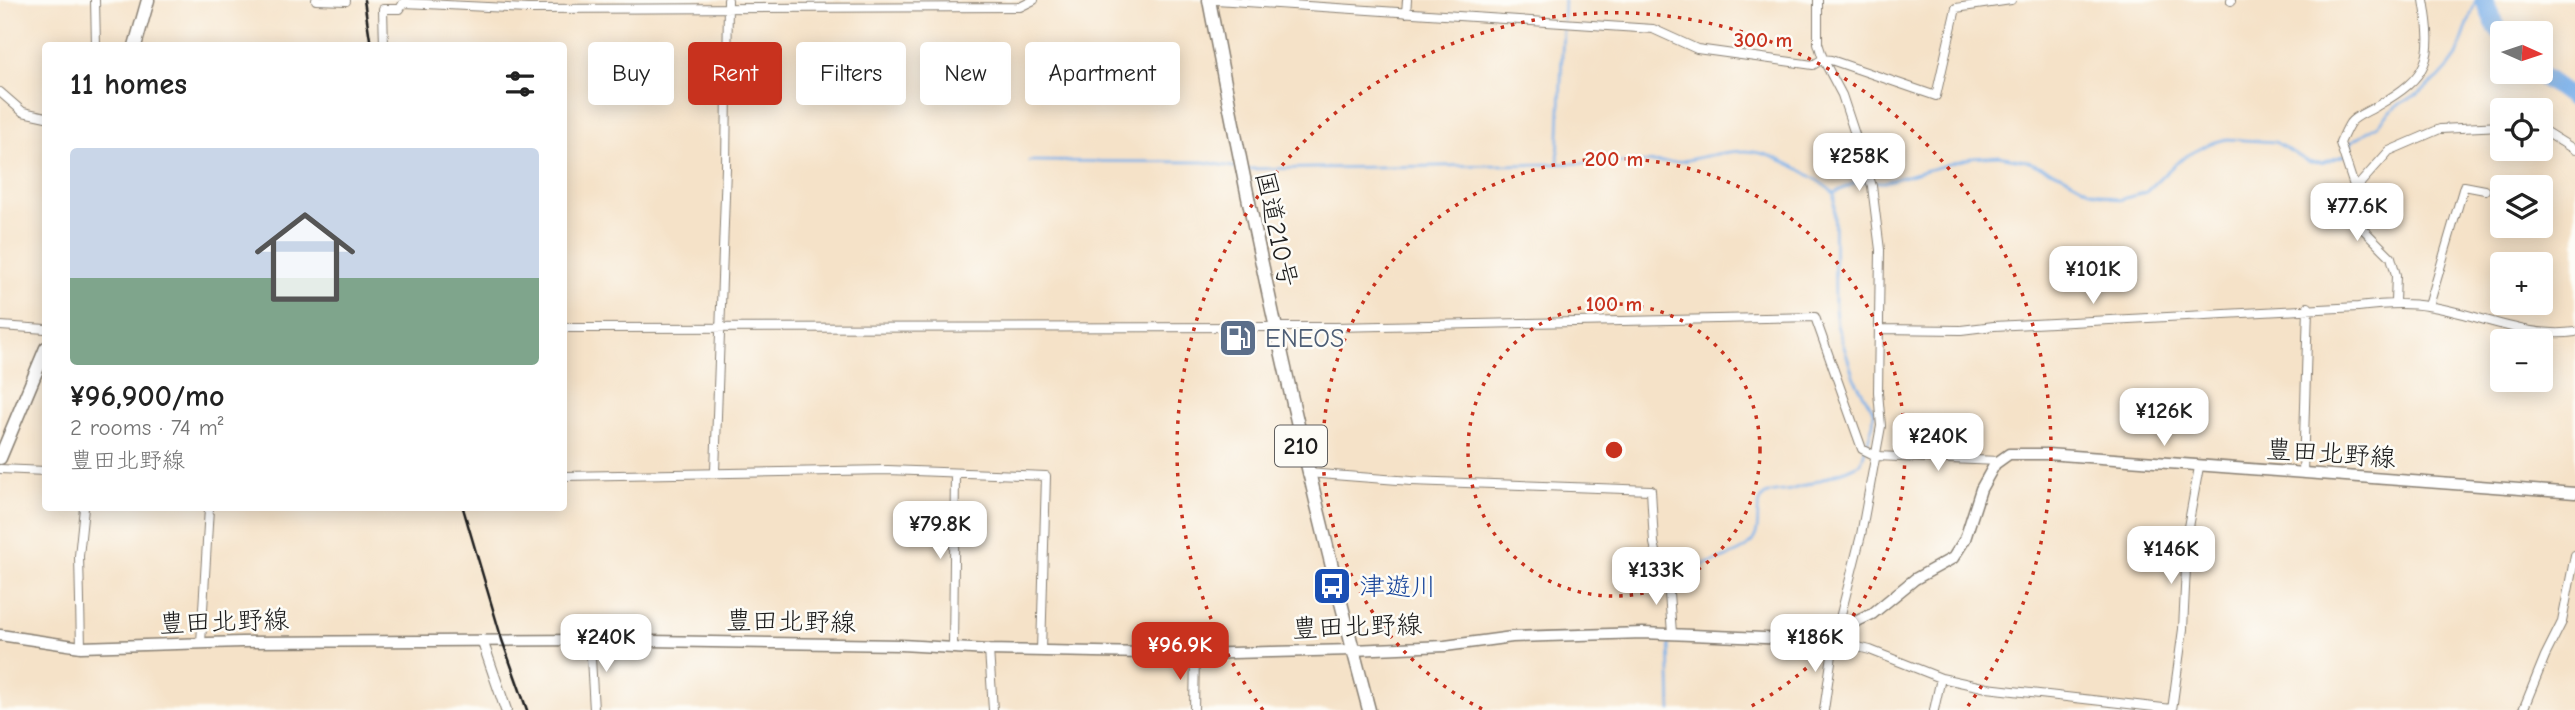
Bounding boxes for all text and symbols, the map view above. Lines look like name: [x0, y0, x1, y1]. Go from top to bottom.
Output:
north arrow: [2490, 21, 2553, 84]
map controls: [2490, 21, 2553, 392]
text: 300 m: [1734, 28, 1792, 52]
chip: Buy: [588, 42, 674, 105]
chip: Rent: [688, 42, 782, 105]
chip: Filters: [796, 42, 906, 105]
chip: New: [920, 42, 1011, 105]
chip: Apartment: [1025, 42, 1180, 105]
icon: filters: [501, 65, 539, 103]
text: 11 homes: [70, 67, 187, 102]
button: locate: [2490, 98, 2553, 161]
pin: ¥258K: [1810, 134, 1908, 193]
text: ¥258K: [1829, 142, 1889, 169]
text: 200 m: [1585, 147, 1643, 171]
street label: 国道210号: [1249, 169, 1303, 290]
button: layers: [2490, 175, 2553, 238]
pin: ¥77.6K: [2300, 184, 2414, 243]
text: ¥77.6K: [2326, 192, 2388, 219]
icon: home: [242, 194, 368, 320]
pin: ¥101K: [2044, 246, 2142, 306]
button: +: [2490, 252, 2553, 315]
text: ¥101K: [2065, 255, 2121, 282]
text: 100 m: [1586, 292, 1642, 316]
fuel station icon: ENEOS: [1217, 317, 1259, 359]
place label: ENEOS: [1265, 324, 1344, 354]
button: −: [2490, 329, 2553, 392]
text: ¥96,900/mo: [70, 379, 224, 414]
pin: ¥126K: [2115, 388, 2213, 448]
text: ¥126K: [2136, 397, 2192, 424]
text: 2 rooms · 74 m²: [70, 414, 223, 441]
pin: ¥240K: [1889, 414, 1987, 473]
text: ¥240K: [1909, 422, 1967, 449]
road number: 210: [1275, 426, 1327, 466]
street label: 豊田北野線: [2265, 434, 2397, 473]
centre of rings: [1602, 438, 1626, 462]
text: 豊田北野線: [70, 447, 185, 474]
pin: ¥79.8K: [883, 502, 997, 561]
text: ¥79.8K: [909, 510, 971, 537]
pin: ¥146K: [2122, 526, 2220, 586]
text: ¥146K: [2143, 535, 2199, 562]
pin: ¥133K: [1607, 548, 1705, 607]
text: ¥133K: [1628, 556, 1684, 583]
bus stop icon: 津遊川: [1311, 565, 1353, 607]
place label: 津遊川: [1359, 572, 1437, 602]
street label: 豊田北野線: [159, 605, 290, 639]
street label: 豊田北野線: [726, 606, 856, 638]
street label: 豊田北野線: [1292, 610, 1423, 644]
pin: ¥240K: [557, 614, 655, 674]
pin: ¥186K: [1766, 614, 1864, 674]
pin: ¥96.9K: [1123, 622, 1237, 682]
text: ¥240K: [577, 623, 635, 650]
text: ¥186K: [1786, 623, 1844, 650]
text: ¥96.9K: [1148, 631, 1212, 658]

